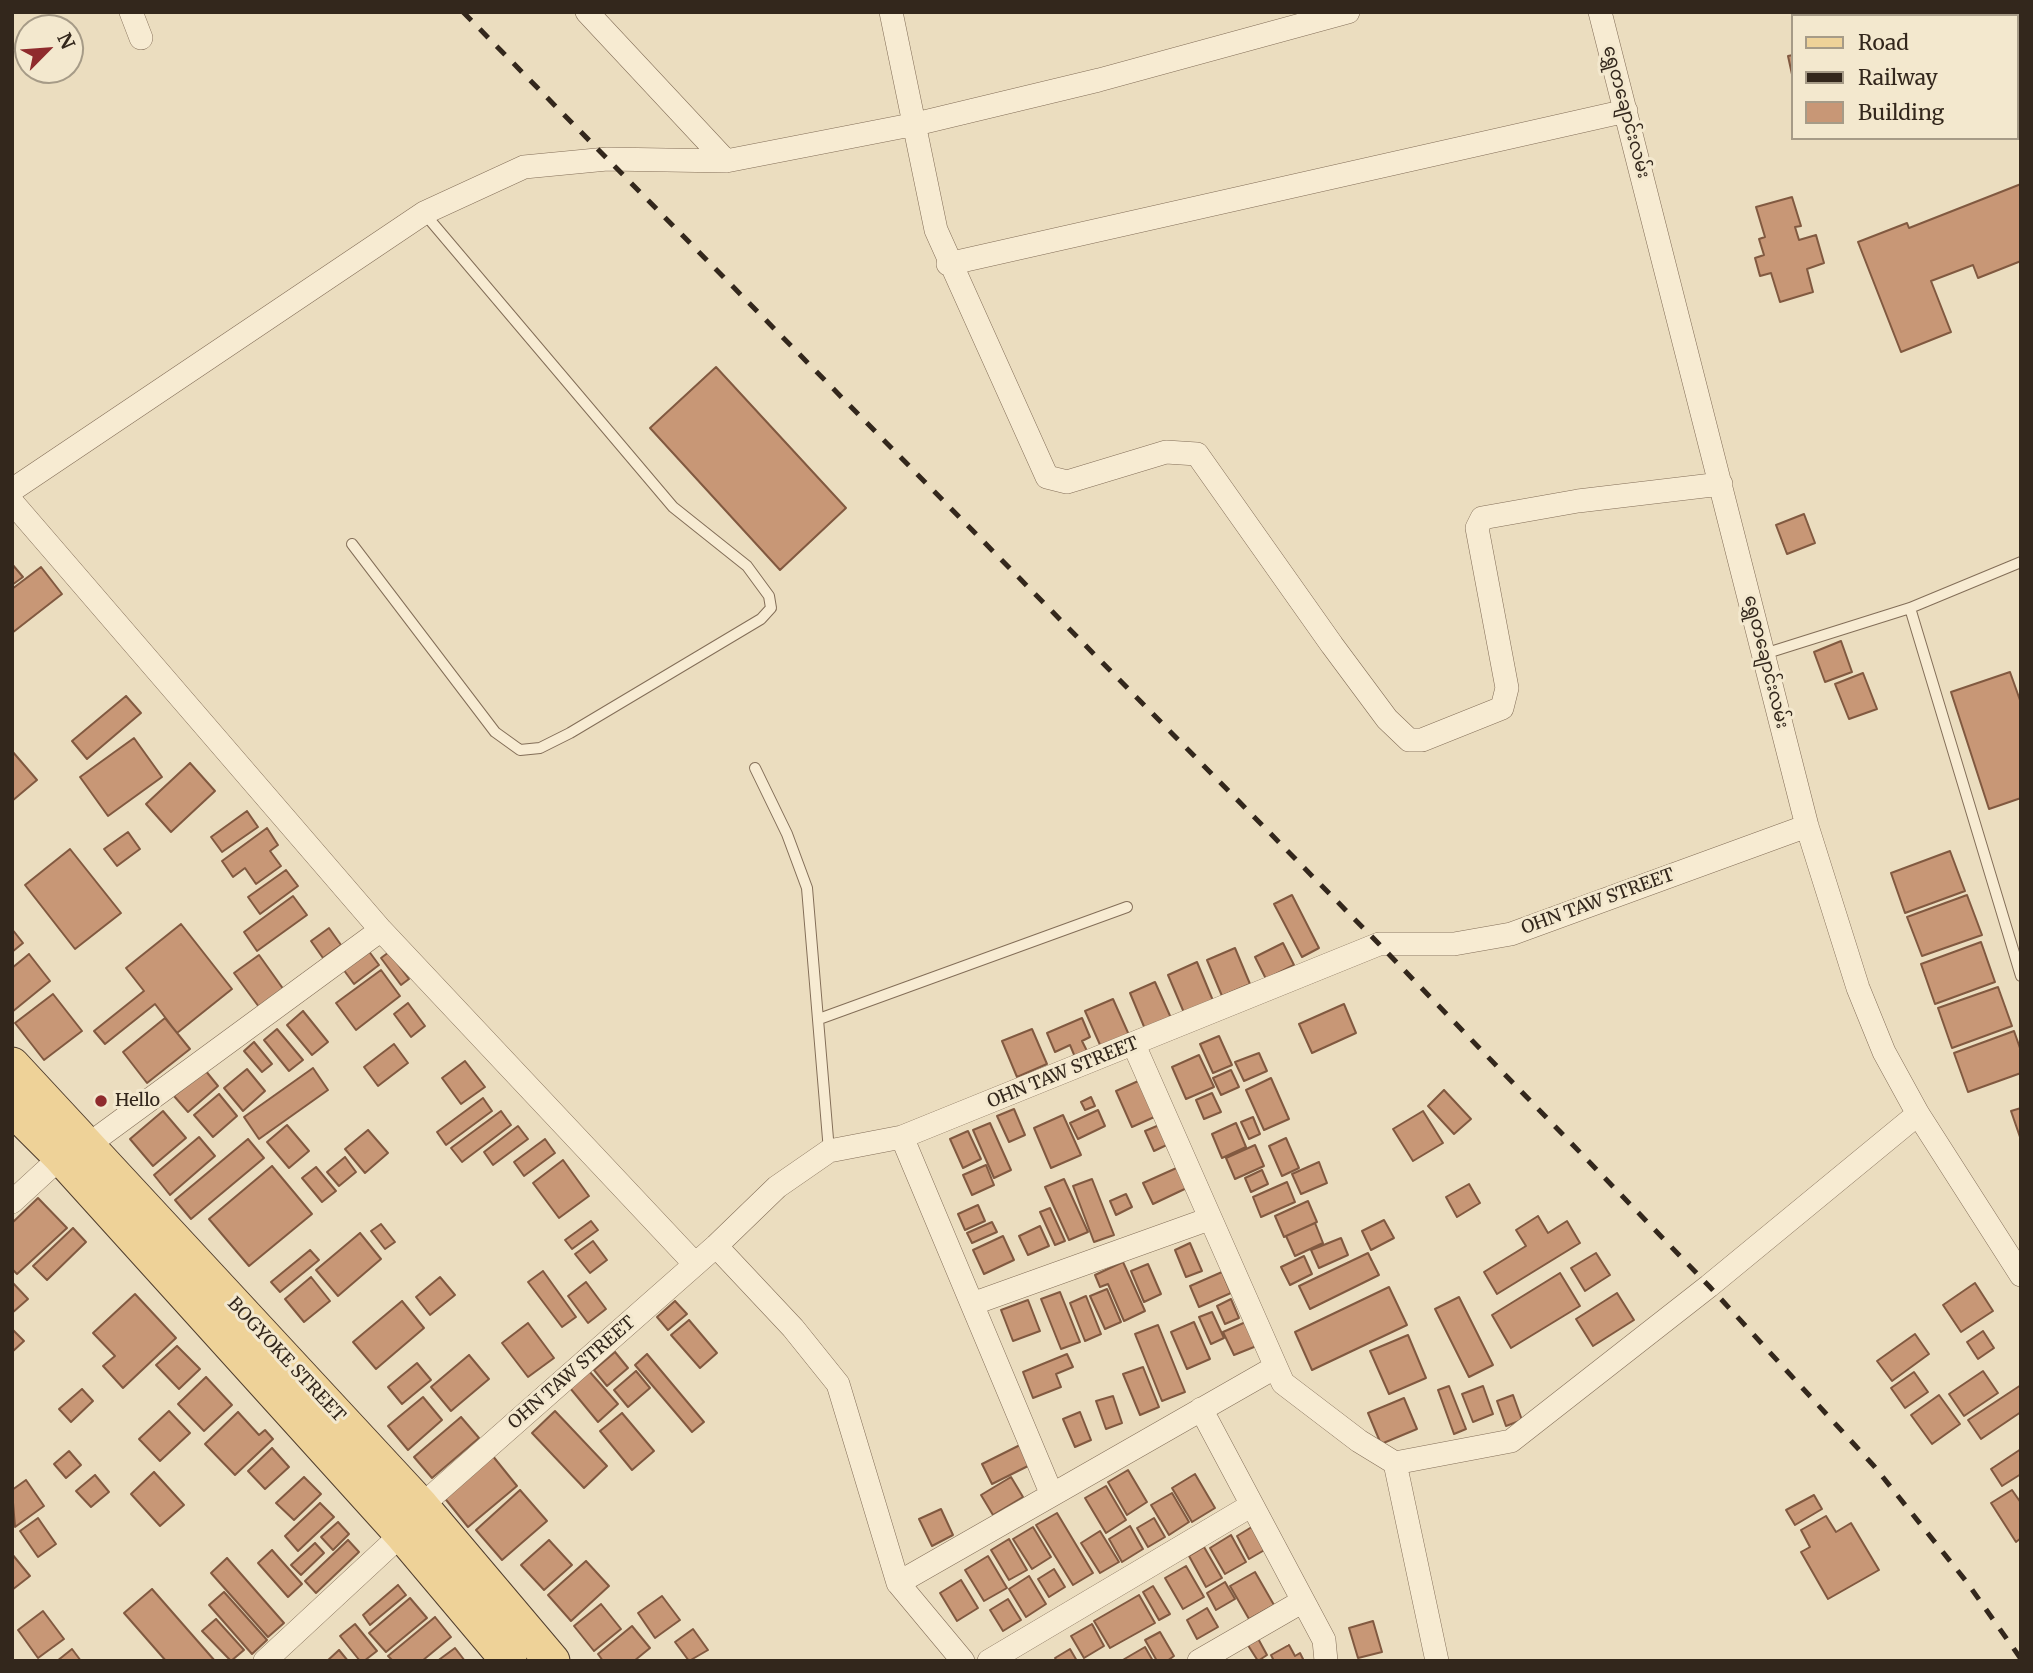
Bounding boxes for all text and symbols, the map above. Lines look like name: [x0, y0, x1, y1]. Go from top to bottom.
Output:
north arrow: [14, 14, 84, 84]
legend: [1792, 14, 2019, 140]
text: N: [52, 29, 80, 53]
text: Road: [1858, 29, 1909, 56]
street label: ရွှေတချောင်းလမ်း: [1598, 43, 1654, 181]
text: Railway: [1858, 64, 1938, 91]
text: Building: [1858, 99, 1944, 126]
street label: ရွှေတချောင်းလမ်း: [1739, 593, 1793, 731]
street label: OHN TAW STREET: [1519, 864, 1677, 940]
street label: OHN TAW STREET: [984, 1033, 1142, 1113]
place label: Hello: [115, 1090, 160, 1112]
marker: Hello: [93, 1093, 109, 1109]
street label: BOGYOKE STREET: [223, 1293, 349, 1427]
street label: OHN TAW STREET: [504, 1312, 640, 1434]

